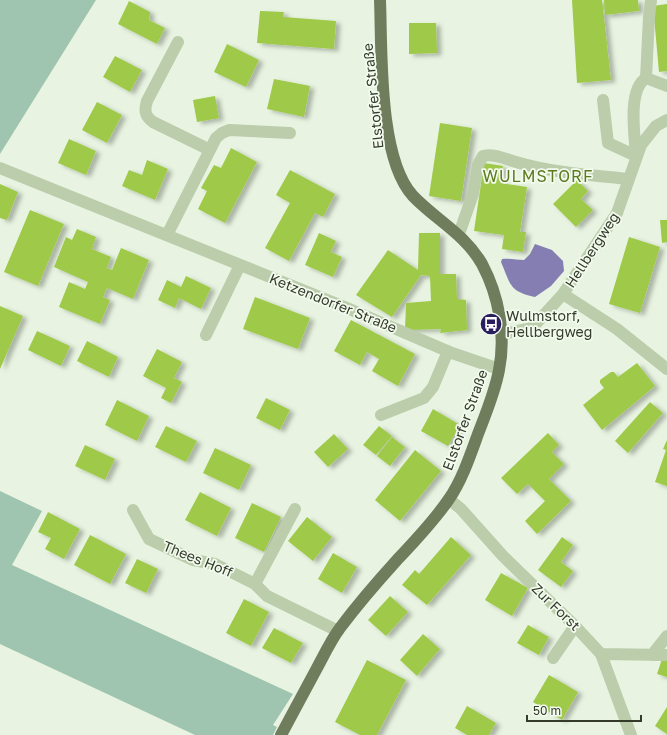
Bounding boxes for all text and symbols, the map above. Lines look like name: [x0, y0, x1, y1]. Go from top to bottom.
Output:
street label: Elstorfer Straße: [359, 42, 386, 150]
district label: WULMSTORF: [483, 166, 593, 186]
street label: Hellbergweg: [561, 209, 622, 291]
street label: Ketzendorfer Straße: [267, 269, 399, 336]
place label: Wulmstorf, Hellbergweg: [506, 307, 592, 340]
bus stop icon: Wulmstorf, Hellbergweg: [478, 311, 504, 337]
street label: Elstorfer Straße: [438, 367, 491, 473]
street label: Thees Hoff: [161, 537, 236, 580]
street label: Zur Forst: [529, 579, 584, 634]
scale bar: [527, 697, 641, 723]
text: 50 m: [533, 703, 561, 718]

